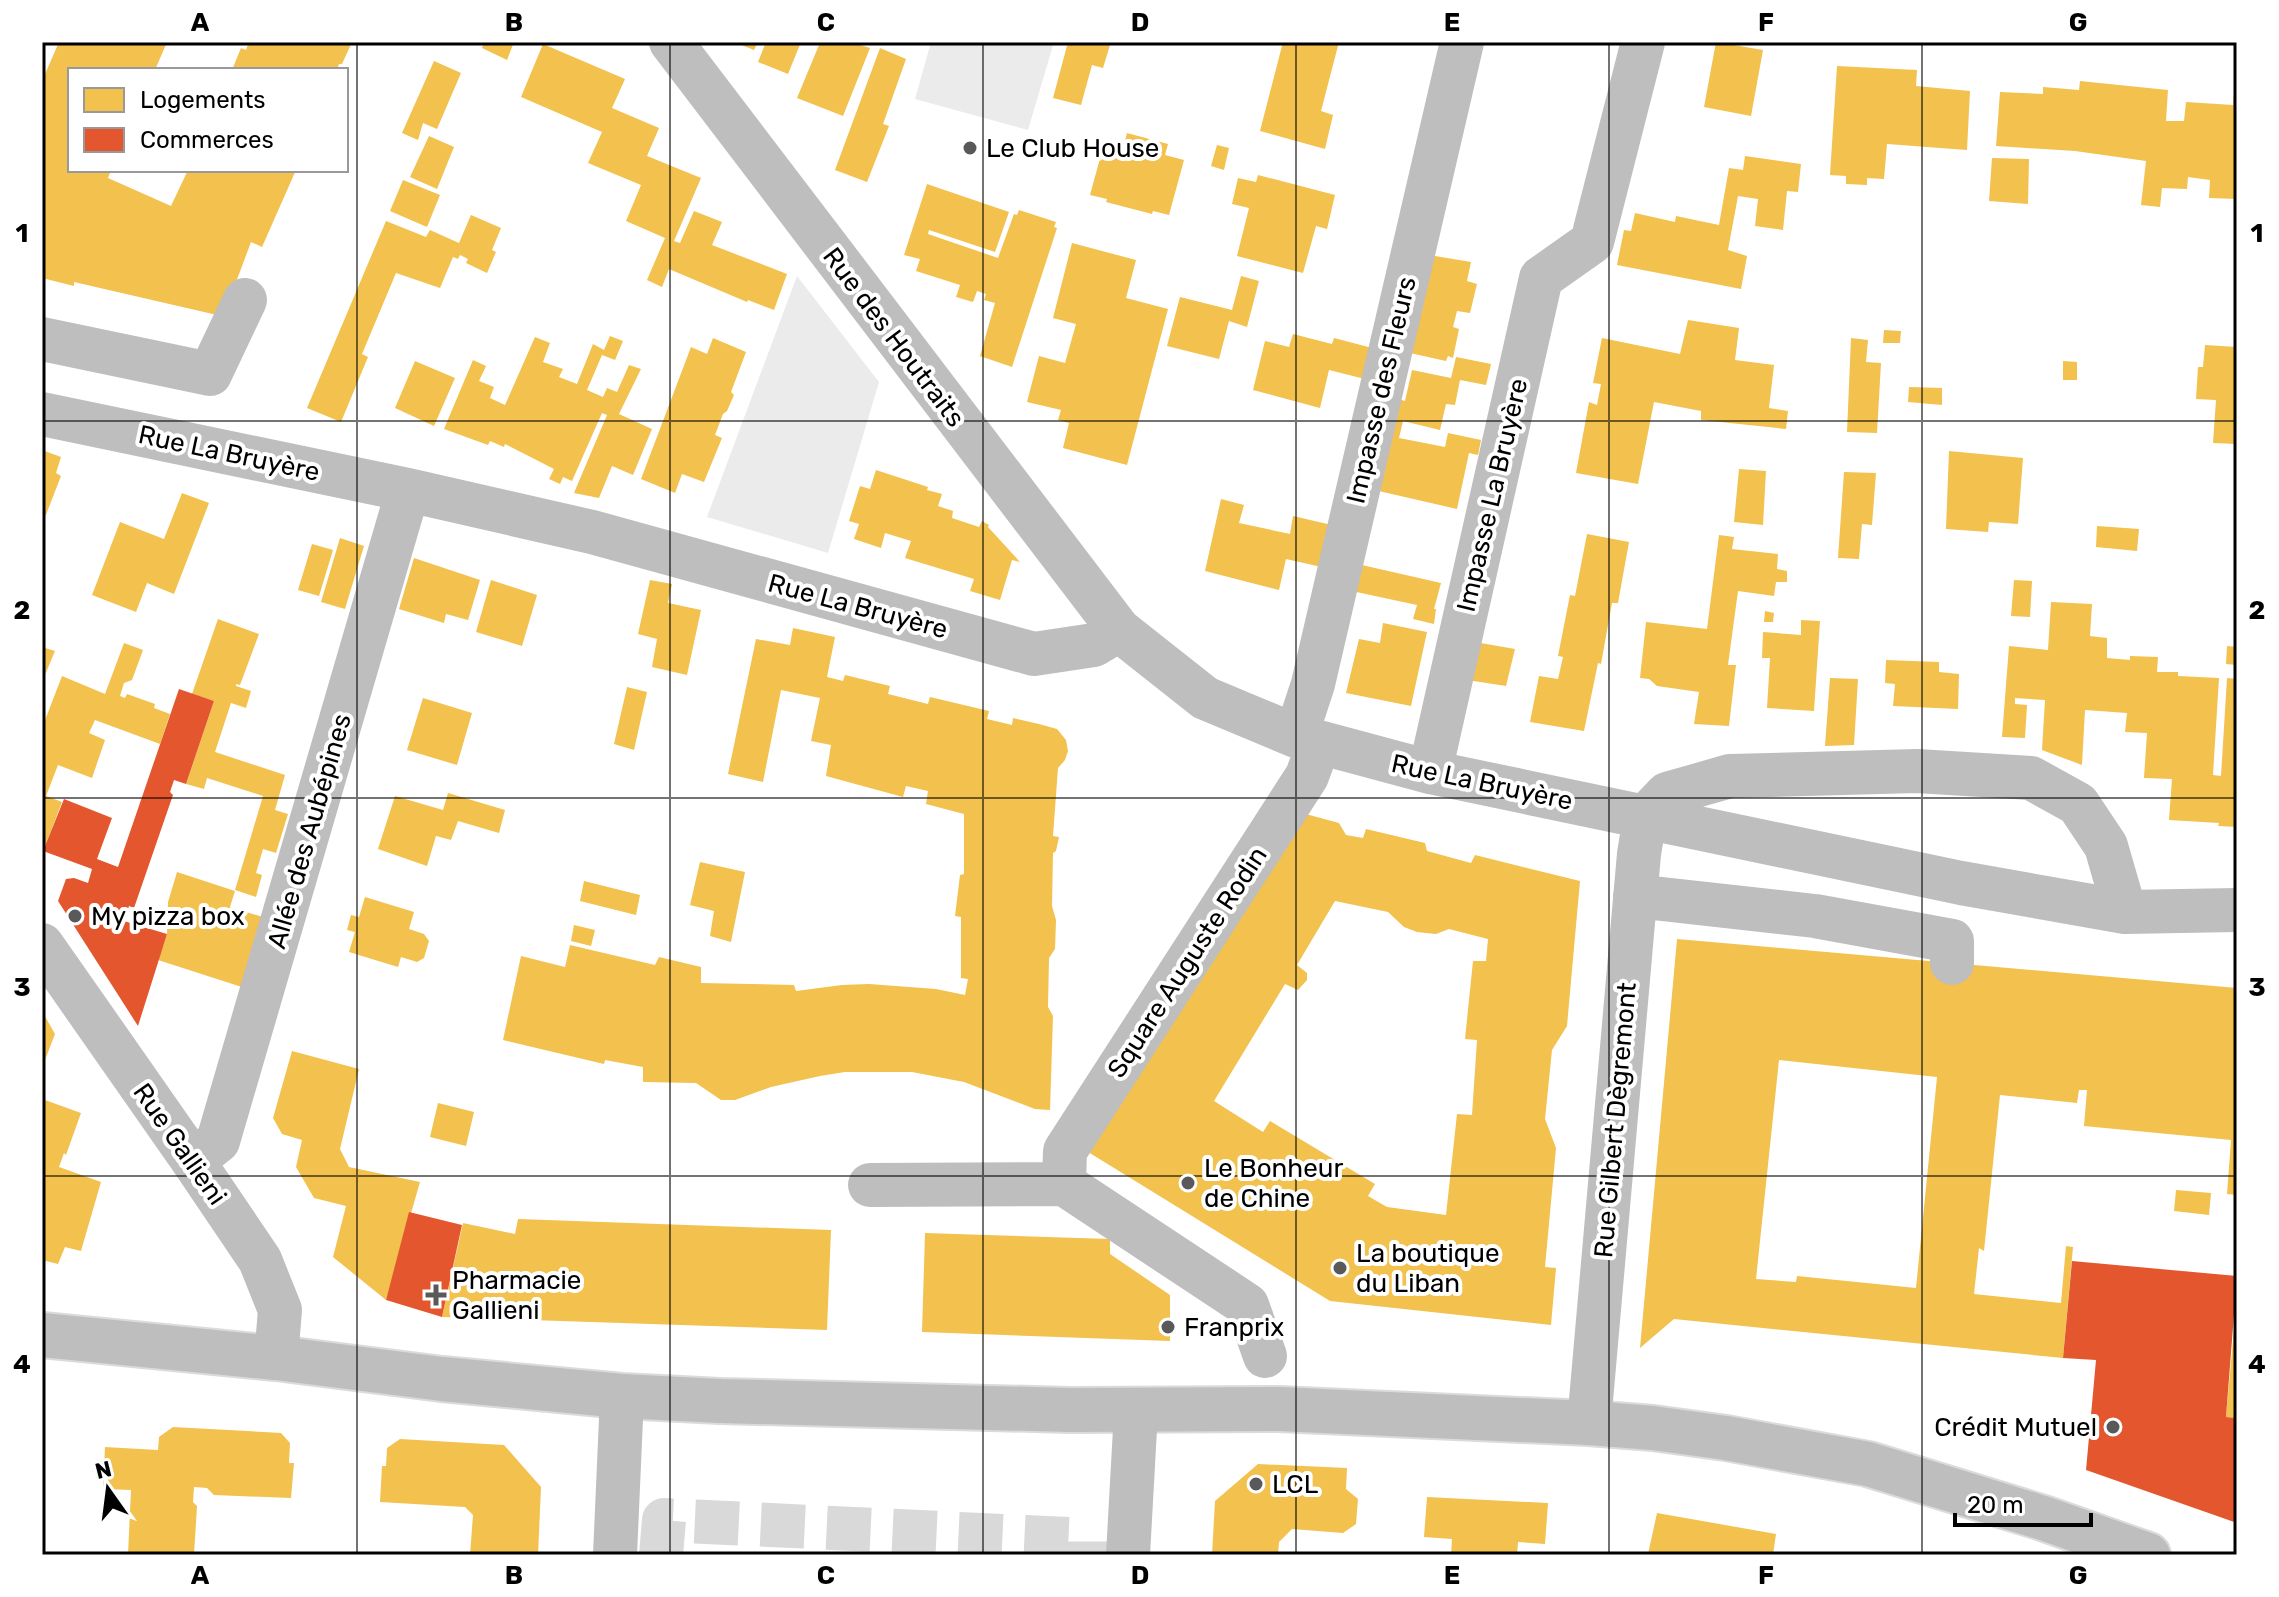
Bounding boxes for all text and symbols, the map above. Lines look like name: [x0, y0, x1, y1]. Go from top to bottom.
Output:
text: A: [191, 7, 210, 38]
text: B: [505, 7, 523, 38]
text: C: [817, 7, 835, 38]
text: D: [1131, 7, 1149, 38]
text: E: [1444, 7, 1460, 38]
text: F: [1758, 7, 1774, 38]
text: G: [2069, 7, 2087, 38]
legend: [68, 68, 348, 172]
text: Logements: [140, 86, 266, 114]
text: Commerces: [140, 126, 274, 154]
place label: Le Club House: [986, 133, 1159, 164]
marker: Le Club House: [961, 139, 979, 157]
text: 1: [16, 218, 28, 249]
text: 1: [2251, 218, 2263, 249]
street label: Rue des Houtraits: [816, 242, 971, 433]
street label: Impasse des Fleurs: [1340, 274, 1423, 507]
street label: Impasse La Bruyère: [1451, 375, 1534, 615]
street label: Rue La Bruyère: [135, 419, 322, 488]
street label: Rue La Bruyère: [765, 568, 951, 645]
text: 2: [14, 595, 30, 626]
text: 2: [2249, 595, 2265, 626]
street label: Allée des Aubépines: [261, 710, 358, 952]
street label: Rue La Bruyère: [1388, 748, 1575, 817]
street label: Square Auguste Rodin: [1101, 841, 1274, 1084]
place label: My pizza box: [91, 901, 245, 932]
marker: My pizza box: [66, 907, 84, 925]
text: 3: [13, 972, 31, 1003]
text: 3: [2248, 972, 2266, 1003]
street label: Rue Gilbert Dègremont: [1588, 981, 1643, 1259]
street label: Rue Gallieni: [126, 1078, 233, 1211]
place label: Le Bonheur de Chine: [1204, 1153, 1343, 1214]
marker: Le Bonheur de Chine: [1179, 1174, 1197, 1192]
place label: La boutique du Liban: [1356, 1238, 1500, 1299]
marker: La boutique du Liban: [1331, 1259, 1349, 1277]
place label: Pharmacie Gallieni: [452, 1265, 581, 1326]
marker: Pharmacie Gallieni: [427, 1286, 445, 1304]
place label: Franprix: [1184, 1312, 1284, 1343]
marker: Franprix: [1159, 1318, 1177, 1336]
text: 4: [13, 1349, 31, 1380]
text: 4: [2248, 1349, 2266, 1380]
place label: Crédit Mutuel: [1934, 1412, 2097, 1443]
marker: Crédit Mutuel: [2104, 1418, 2122, 1436]
north arrow: [68, 1449, 148, 1529]
text: N: [92, 1455, 114, 1485]
place label: LCL: [1272, 1469, 1319, 1500]
marker: LCL: [1247, 1475, 1265, 1493]
scale bar: [1955, 1477, 2091, 1527]
text: 20 m: [1967, 1491, 2024, 1519]
text: A: [191, 1560, 210, 1591]
text: B: [505, 1560, 523, 1591]
text: C: [817, 1560, 835, 1591]
text: D: [1131, 1560, 1149, 1591]
text: E: [1444, 1560, 1460, 1591]
text: F: [1758, 1560, 1774, 1591]
text: G: [2069, 1560, 2087, 1591]

